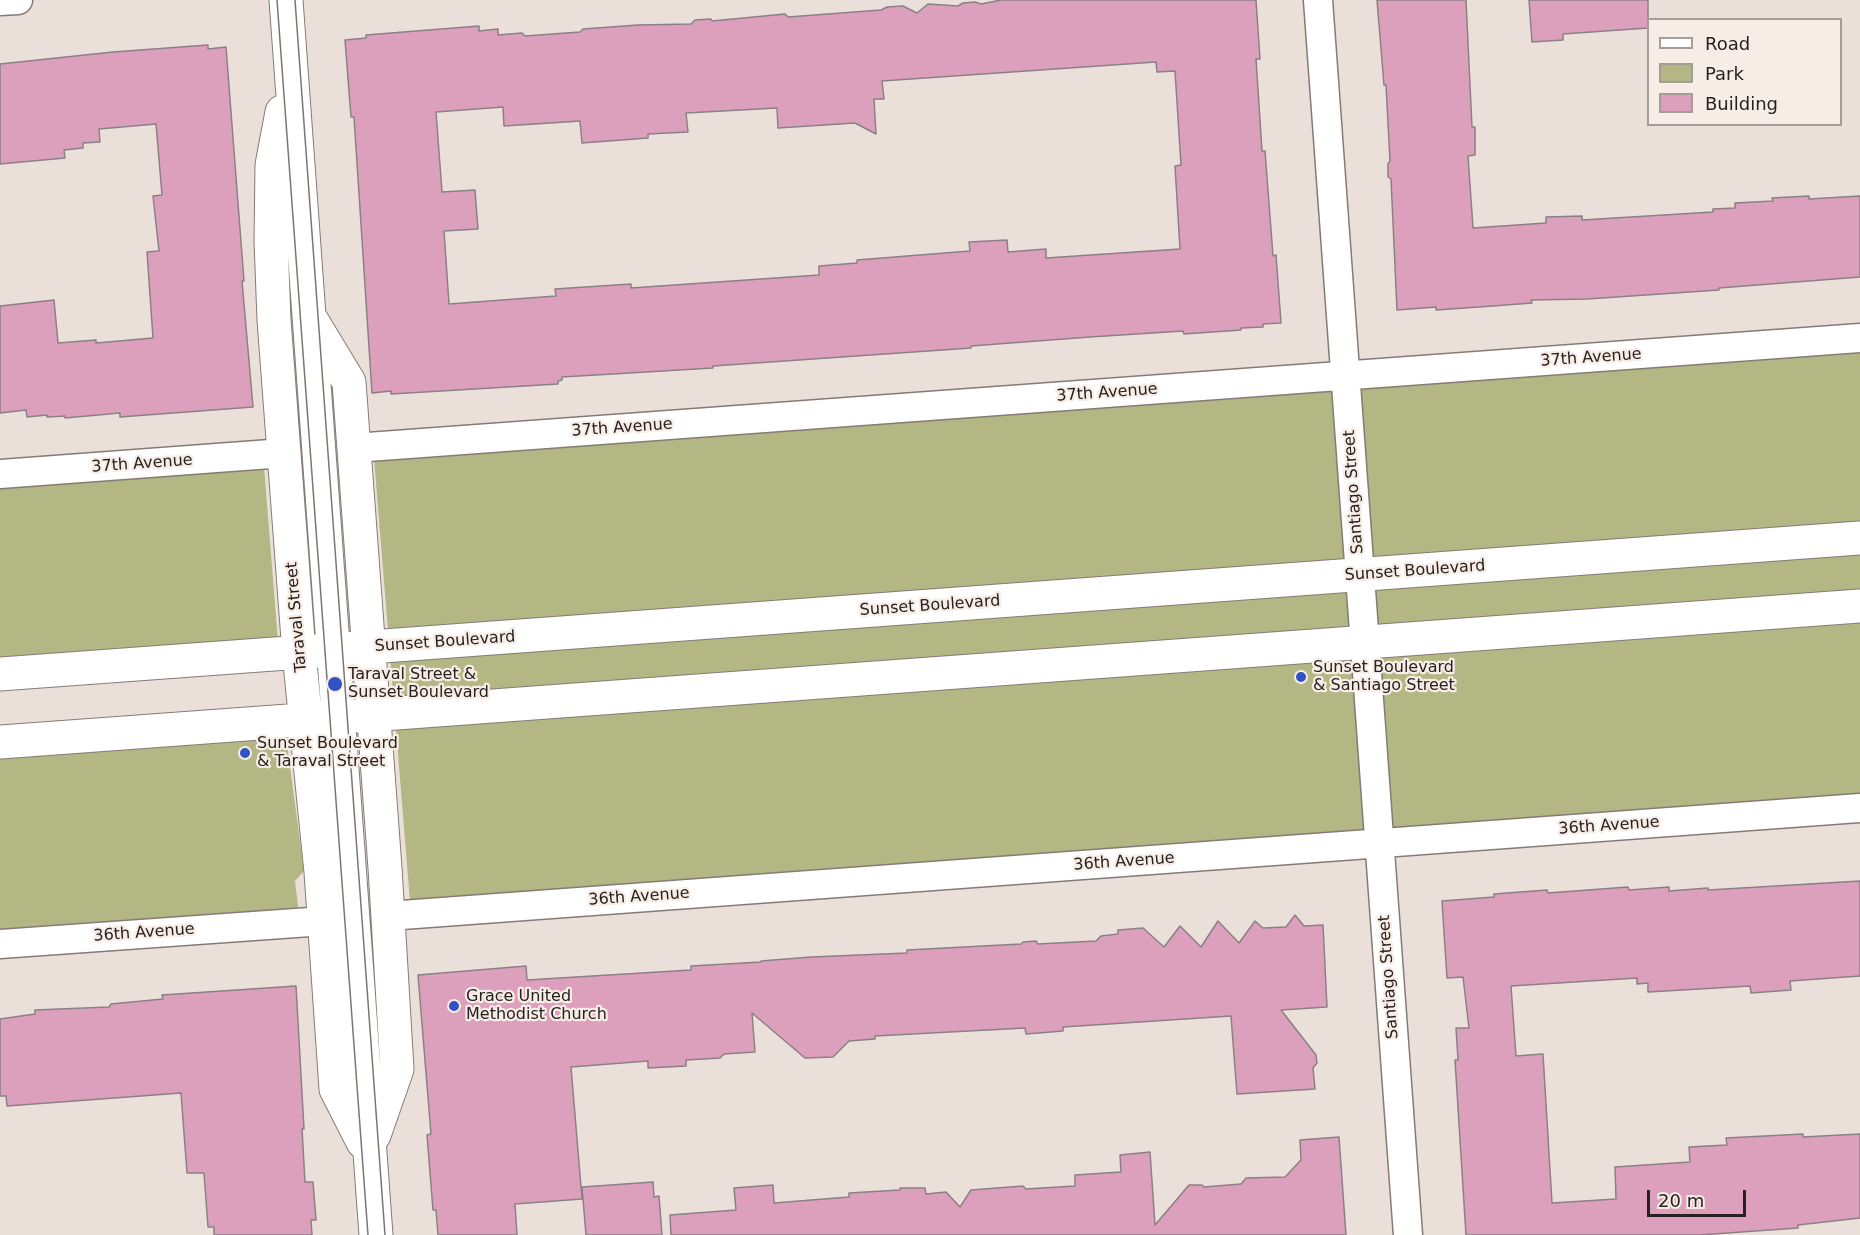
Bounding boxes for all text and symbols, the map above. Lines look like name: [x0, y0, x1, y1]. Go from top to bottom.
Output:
legend: [1647, 18, 1842, 126]
text: Road: [1705, 33, 1750, 54]
text: Park: [1705, 63, 1744, 84]
text: Building: [1705, 93, 1778, 114]
street label: 37th Avenue: [1540, 345, 1642, 371]
street label: 37th Avenue: [1056, 380, 1158, 406]
street label: 37th Avenue: [571, 415, 673, 441]
street label: Santiago Street: [1340, 429, 1368, 555]
street label: 37th Avenue: [91, 451, 193, 477]
street label: Sunset Boulevard: [1344, 557, 1486, 585]
street label: Taraval Street: [283, 561, 311, 673]
street label: Sunset Boulevard: [859, 592, 1001, 620]
street label: Sunset Boulevard: [374, 628, 516, 656]
place label: Sunset Boulevard & Santiago Street: [1313, 658, 1455, 696]
place label: Taraval Street & Sunset Boulevard: [348, 665, 489, 703]
marker: Sunset Boulevard & Santiago Street: [1294, 670, 1308, 684]
marker: Taraval Street & Sunset Boulevard: [326, 675, 344, 693]
place label: Sunset Boulevard & Taraval Street: [257, 734, 398, 772]
marker: Sunset Boulevard & Taraval Street: [238, 746, 252, 760]
street label: 36th Avenue: [1558, 813, 1660, 839]
street label: 36th Avenue: [1073, 849, 1175, 875]
street label: 36th Avenue: [588, 884, 690, 910]
street label: Santiago Street: [1375, 914, 1403, 1040]
street label: 36th Avenue: [93, 920, 195, 946]
place label: Grace United Methodist Church: [466, 987, 607, 1025]
marker: Grace United Methodist Church: [447, 999, 461, 1013]
scale bar: [1650, 1178, 1749, 1216]
text: 20 m: [1658, 1190, 1704, 1211]

